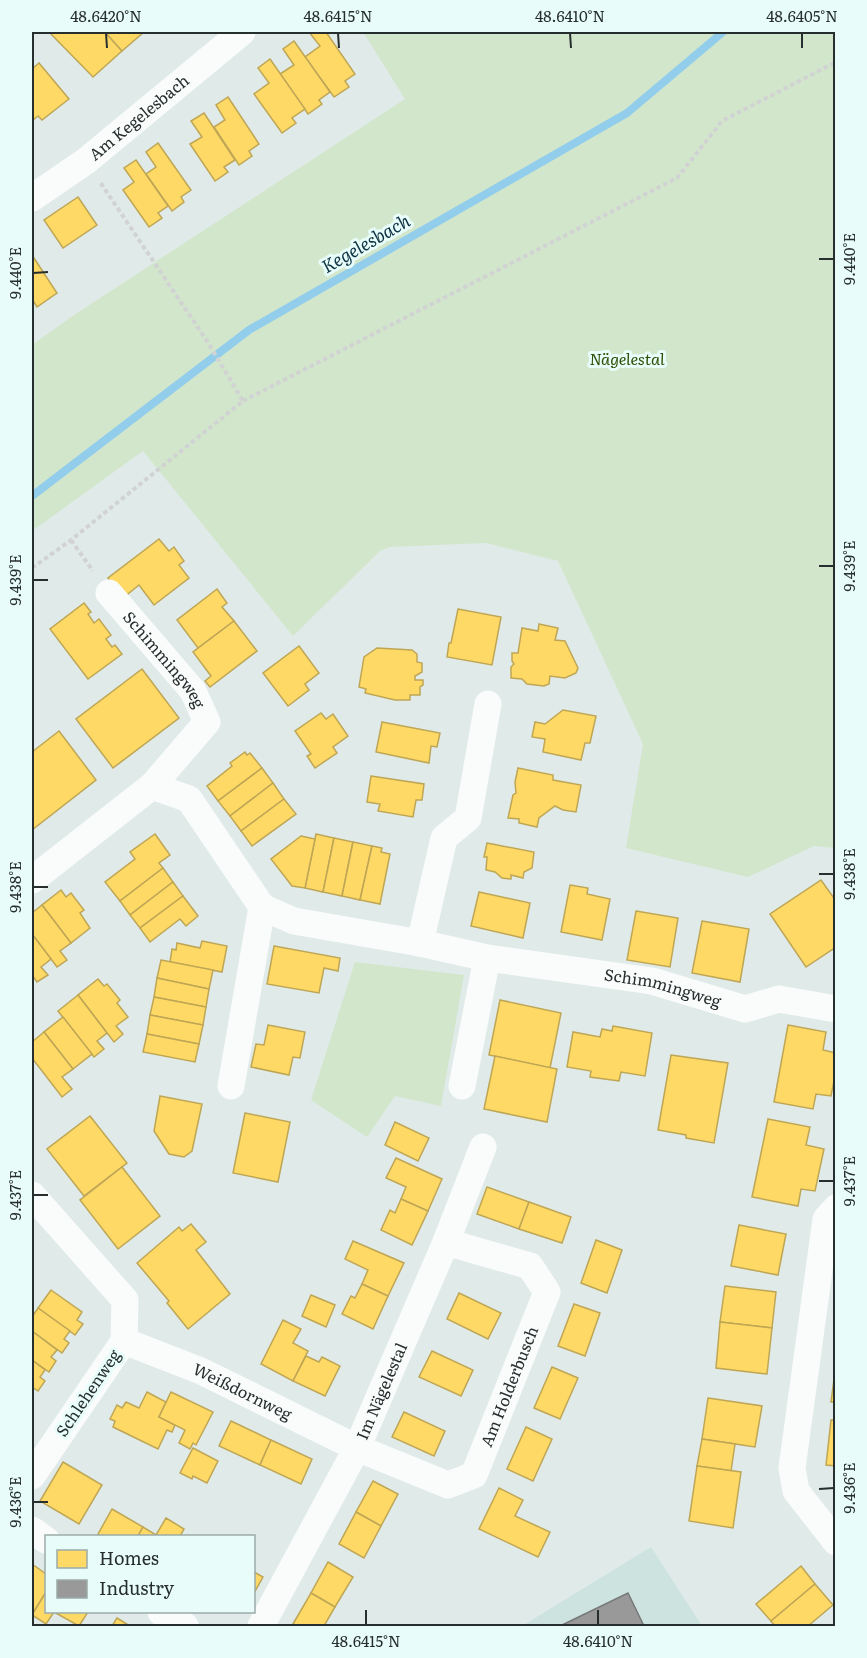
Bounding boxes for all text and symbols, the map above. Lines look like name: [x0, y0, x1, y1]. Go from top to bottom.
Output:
text: 48.6420°N: [70, 4, 142, 27]
text: 48.6415°N: [303, 4, 373, 27]
text: 48.6410°N: [535, 4, 605, 27]
text: 48.6405°N: [766, 4, 838, 27]
street label: Am Kegelesbach: [83, 68, 194, 165]
water label: Kegelesbach: [316, 206, 415, 279]
text: 9.440°E: [837, 233, 860, 285]
text: 9.440°E: [3, 247, 26, 299]
park label: Nägelestal: [589, 346, 665, 370]
text: 9.439°E: [837, 541, 860, 591]
text: 9.439°E: [3, 555, 26, 605]
street label: Schimmingweg: [118, 605, 212, 712]
text: 9.438°E: [837, 848, 860, 900]
text: 9.438°E: [3, 861, 26, 913]
street label: Schimmingweg: [603, 961, 725, 1012]
text: 9.437°E: [837, 1156, 860, 1206]
text: 9.437°E: [3, 1170, 26, 1220]
street label: Am Holderbusch: [473, 1322, 543, 1450]
street label: Im Nägelestal: [349, 1338, 412, 1443]
street label: Schlehenweg: [49, 1344, 125, 1441]
street label: Weißdornweg: [189, 1356, 297, 1425]
text: 9.436°E: [837, 1462, 860, 1514]
text: 9.436°E: [3, 1476, 26, 1528]
legend: [45, 1535, 255, 1613]
text: Homes: [99, 1544, 159, 1571]
text: Industry: [99, 1574, 175, 1601]
text: 48.6415°N: [331, 1629, 401, 1652]
text: 48.6410°N: [563, 1629, 633, 1652]

